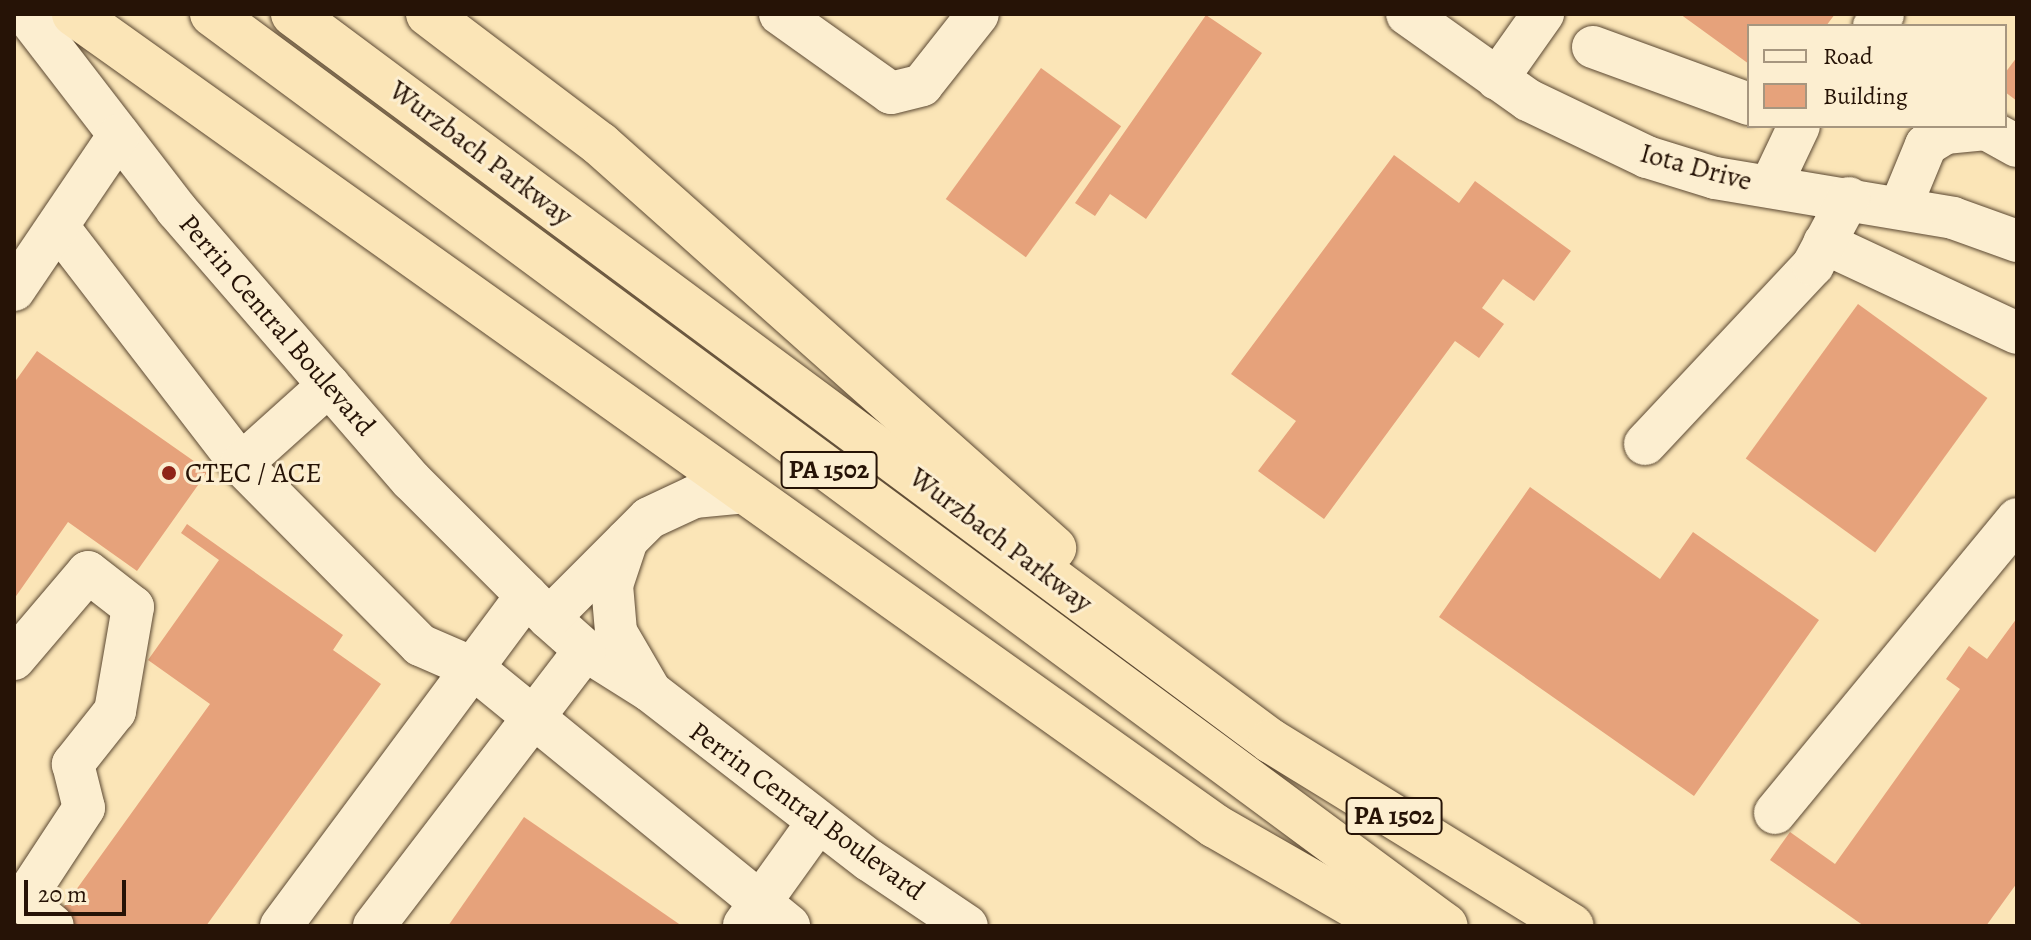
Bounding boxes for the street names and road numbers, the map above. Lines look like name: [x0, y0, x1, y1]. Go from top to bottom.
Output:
street label: Wurzbach Parkway: [383, 73, 579, 233]
street label: Iota Drive: [1637, 136, 1755, 198]
street label: Perrin Central Boulevard: [172, 207, 382, 443]
road number: PA 1502: [779, 448, 879, 492]
street label: Wurzbach Parkway: [903, 460, 1099, 620]
street label: Perrin Central Boulevard: [683, 714, 931, 908]
road number: PA 1502: [1344, 794, 1444, 838]

